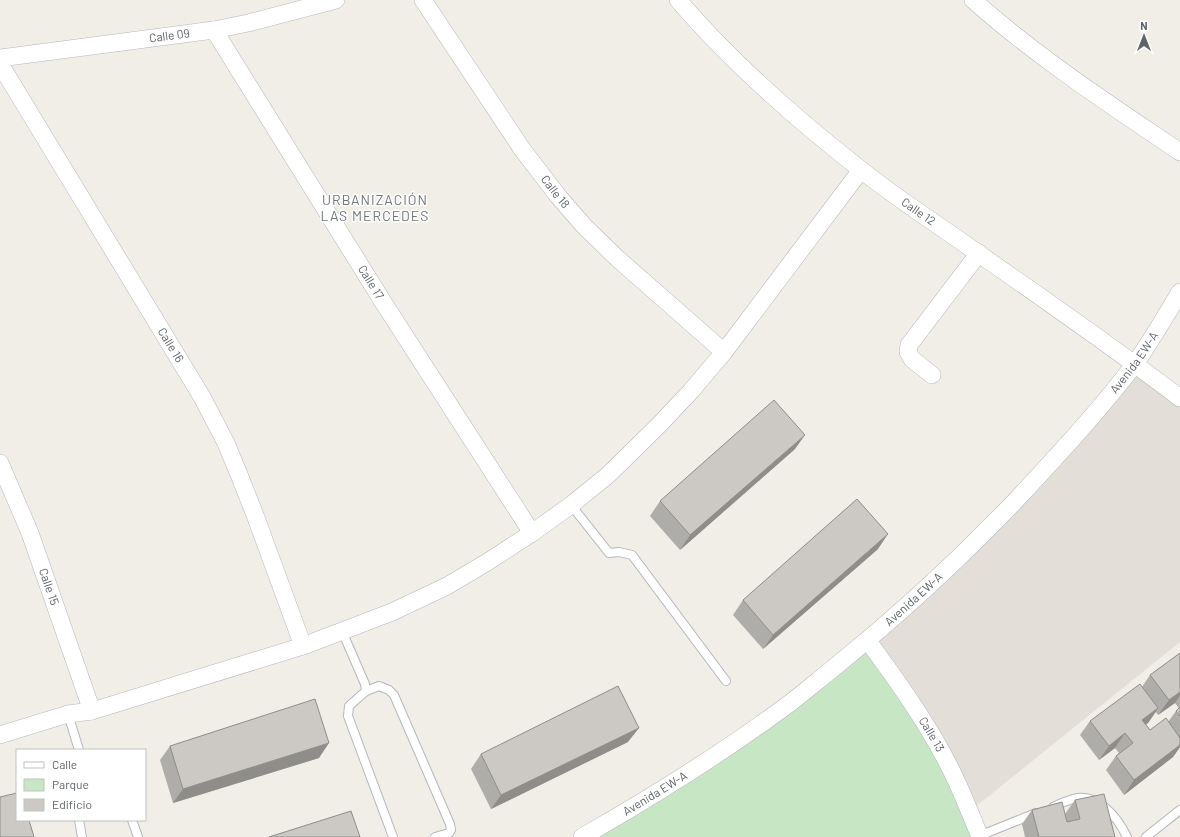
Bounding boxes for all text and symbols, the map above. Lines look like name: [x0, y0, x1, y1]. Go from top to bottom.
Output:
north arrow: [1124, 16, 1164, 56]
text: N: [1140, 19, 1148, 32]
street label: Calle 09: [148, 25, 191, 44]
street label: Calle 18: [539, 172, 573, 210]
district label: URBANIZACIÓN LAS MERCEDES: [321, 191, 429, 224]
street label: Calle 12: [899, 194, 939, 228]
street label: Calle 17: [356, 262, 388, 302]
street label: Calle 16: [156, 325, 187, 365]
street label: Avenida EW-A: [1106, 329, 1160, 396]
street label: Calle 15: [37, 566, 63, 607]
street label: Avenida EW-A: [881, 569, 945, 628]
street label: Calle 13: [917, 714, 948, 754]
legend: [16, 749, 146, 821]
text: Calle: [52, 757, 77, 771]
street label: Avenida EW-A: [620, 768, 689, 818]
text: Parque: [52, 777, 89, 791]
text: Edificio: [52, 797, 92, 811]

